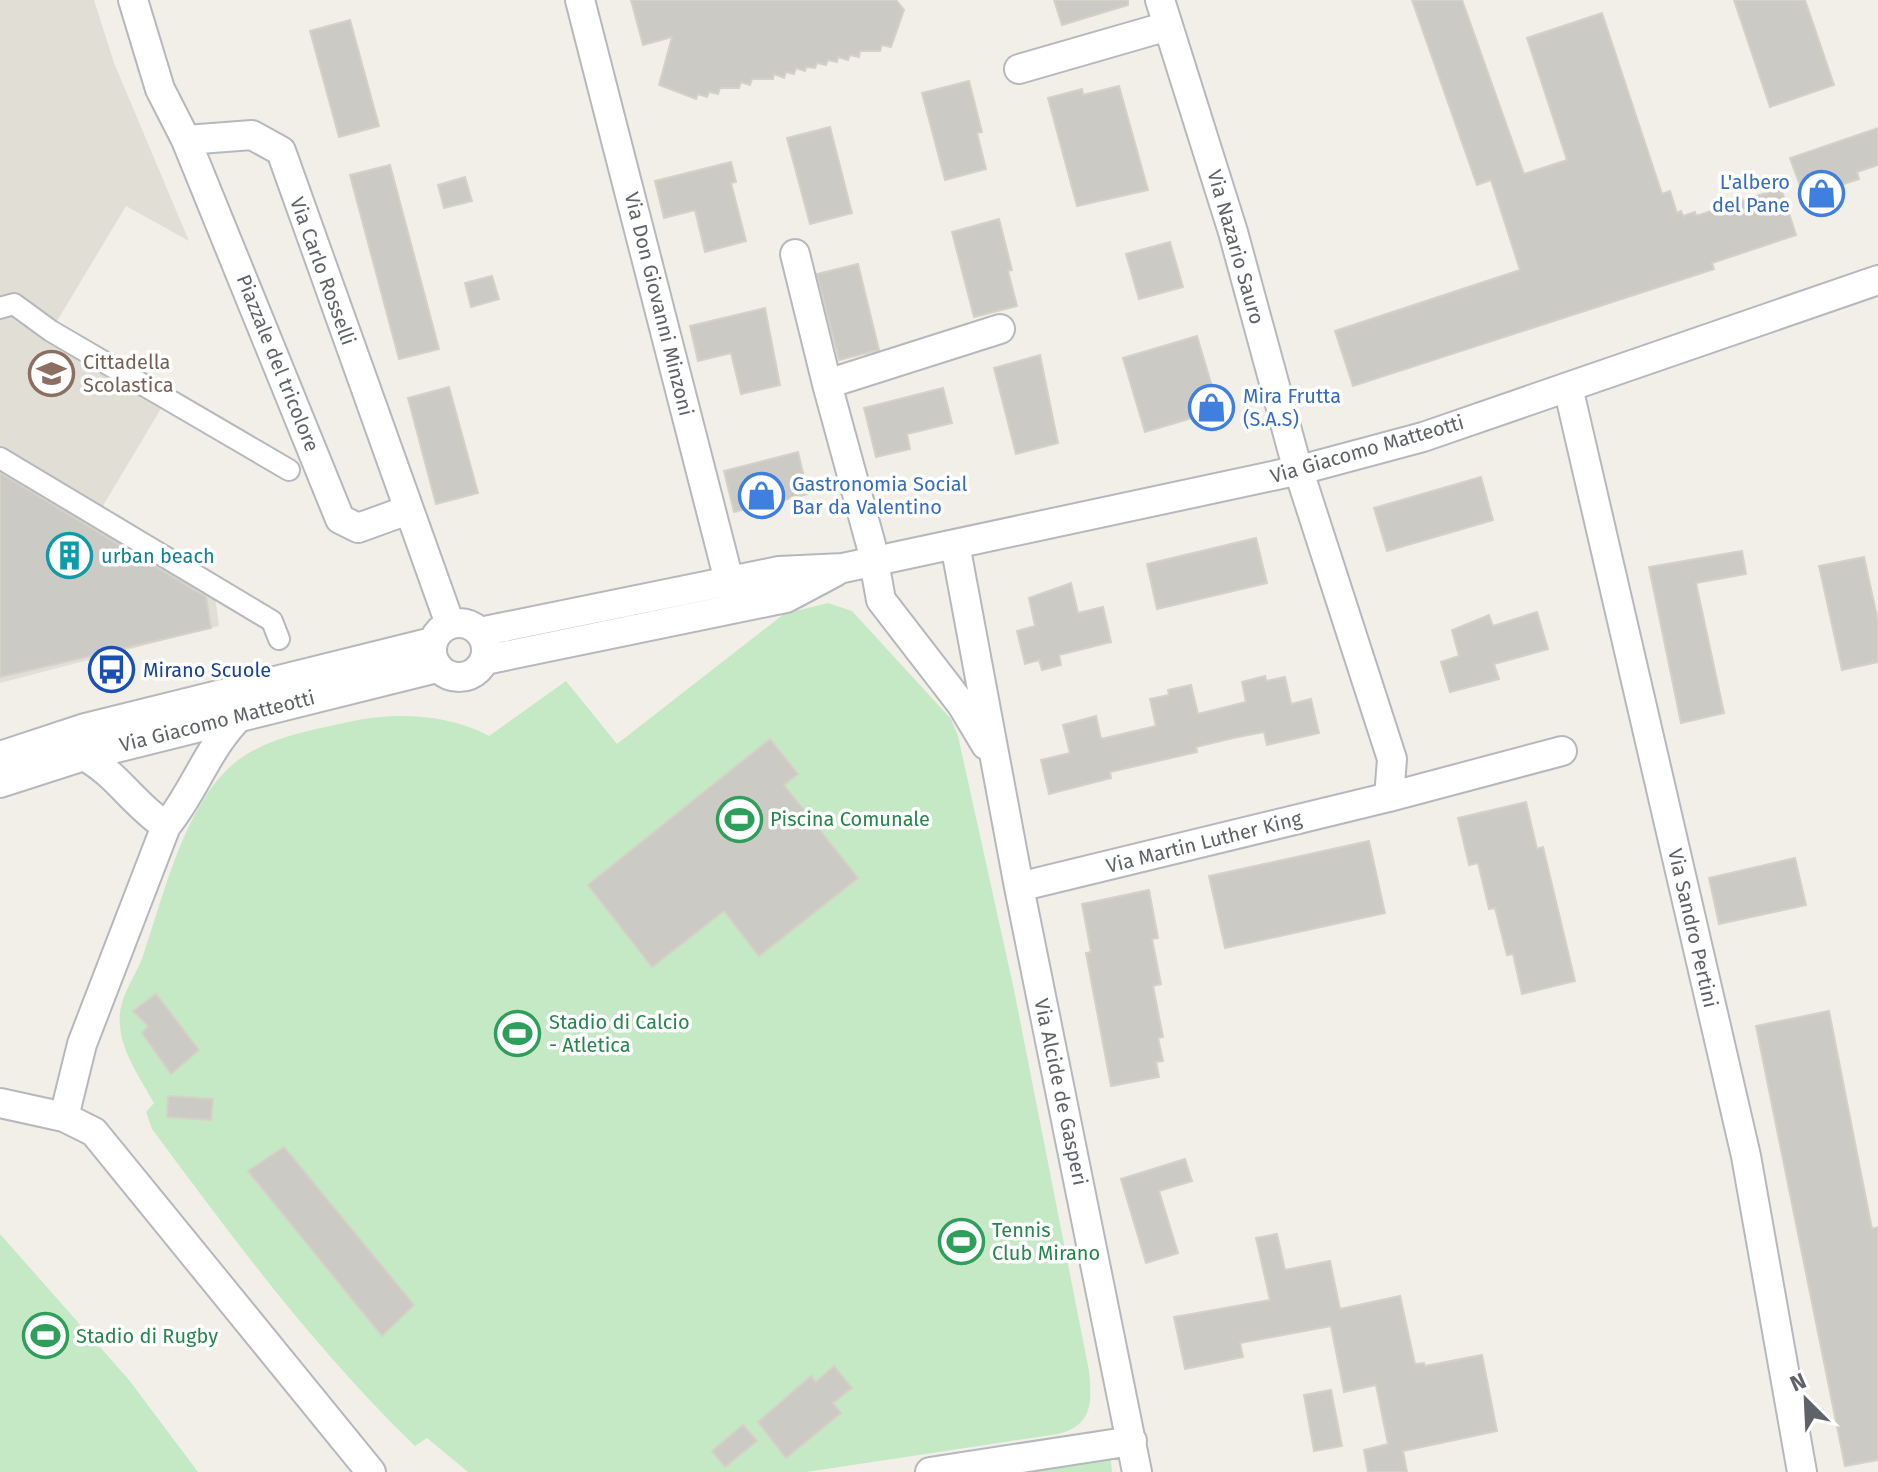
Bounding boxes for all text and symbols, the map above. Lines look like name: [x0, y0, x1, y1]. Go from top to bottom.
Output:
street label: Via Nazario Sauro: [1203, 167, 1269, 327]
shop icon: L'albero del Pane: [1797, 169, 1845, 217]
place label: L'albero del Pane: [1712, 170, 1790, 217]
street label: Via Don Giovanni Minzoni: [620, 190, 698, 418]
street label: Via Carlo Rosselli: [285, 194, 361, 348]
street label: Piazzale del tricolore: [231, 271, 325, 455]
school or university icon: Cittadella Scolastica: [28, 349, 76, 397]
place label: Cittadella Scolastica: [83, 350, 174, 397]
shop icon: Mira Frutta (S.A.S): [1188, 384, 1236, 432]
place label: Mira Frutta (S.A.S): [1243, 384, 1341, 431]
street label: Via Giacomo Matteotti: [1267, 410, 1467, 488]
shop icon: Gastronomia Social Bar da Valentino: [737, 472, 785, 520]
place label: Gastronomia Social Bar da Valentino: [792, 472, 967, 519]
building icon: urban beach: [46, 532, 94, 580]
place label: urban beach: [101, 544, 215, 568]
bus stop icon: Mirano Scuole: [88, 646, 136, 694]
place label: Mirano Scuole: [143, 658, 271, 682]
street label: Via Giacomo Matteotti: [117, 685, 317, 757]
sports icon: Piscina Comunale: [715, 795, 763, 843]
street label: Via Martin Luther King: [1104, 806, 1305, 878]
place label: Piscina Comunale: [770, 807, 930, 831]
street label: Via Sandro Pertini: [1663, 846, 1723, 1010]
street label: Via Alcide de Gasperi: [1029, 996, 1093, 1188]
sports icon: Stadio di Calcio - Atletica: [494, 1010, 542, 1058]
place label: Stadio di Calcio - Atletica: [549, 1010, 690, 1057]
sports icon: Tennis Club Mirano: [937, 1217, 985, 1265]
place label: Tennis Club Mirano: [992, 1218, 1100, 1265]
sports icon: Stadio di Rugby: [21, 1312, 69, 1360]
place label: Stadio di Rugby: [76, 1324, 218, 1348]
north arrow: [1766, 1360, 1846, 1440]
text: N: [1786, 1367, 1810, 1397]

